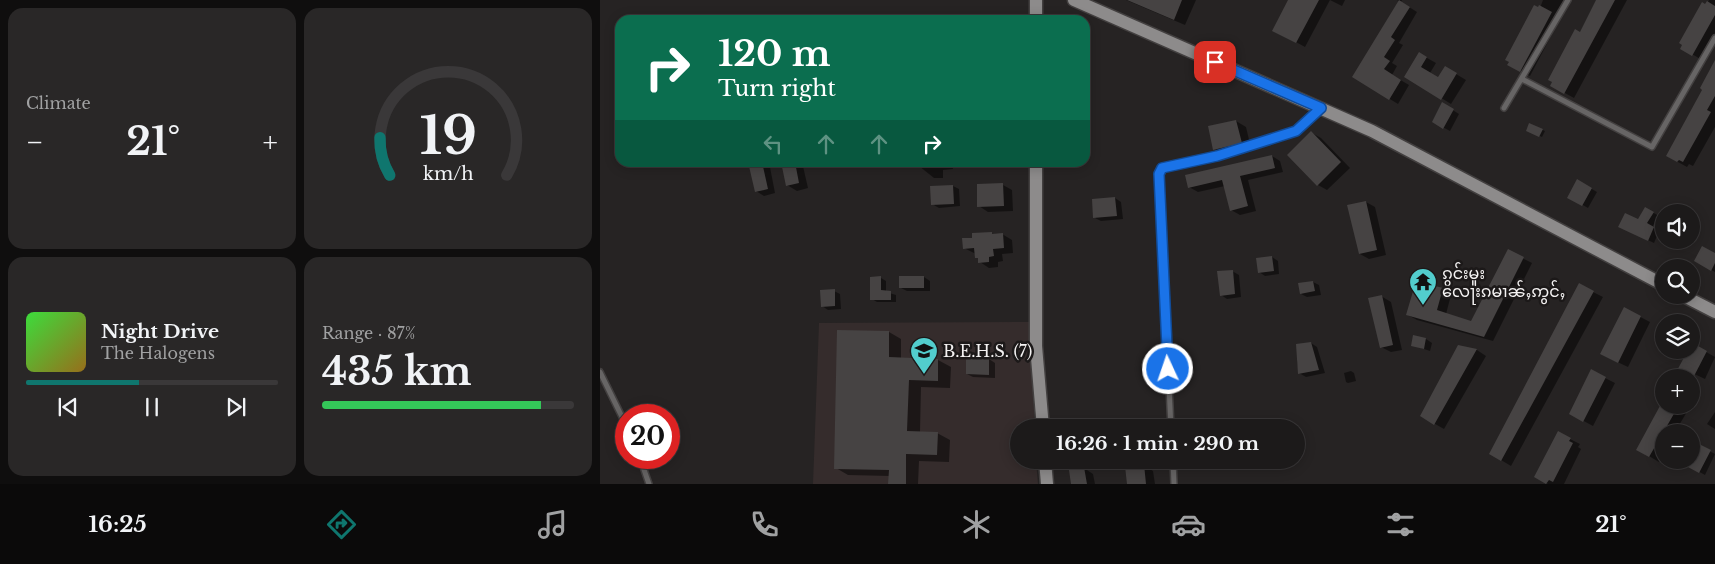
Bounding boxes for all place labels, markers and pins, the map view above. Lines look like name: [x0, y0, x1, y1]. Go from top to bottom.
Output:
pin: [1194, 41, 1236, 83]
place label: ၵွင်းမူး လေႃးၵမၢၼ်ႇဢွင်ႇ: [1442, 262, 1565, 305]
temple icon: ၵွင်းမူး လေႃးၵမၢၼ်ႇဢွင်ႇ: [1408, 267, 1438, 306]
school or university icon: B.E.H.S. (7): [909, 336, 939, 375]
place label: B.E.H.S. (7): [943, 341, 1032, 361]

